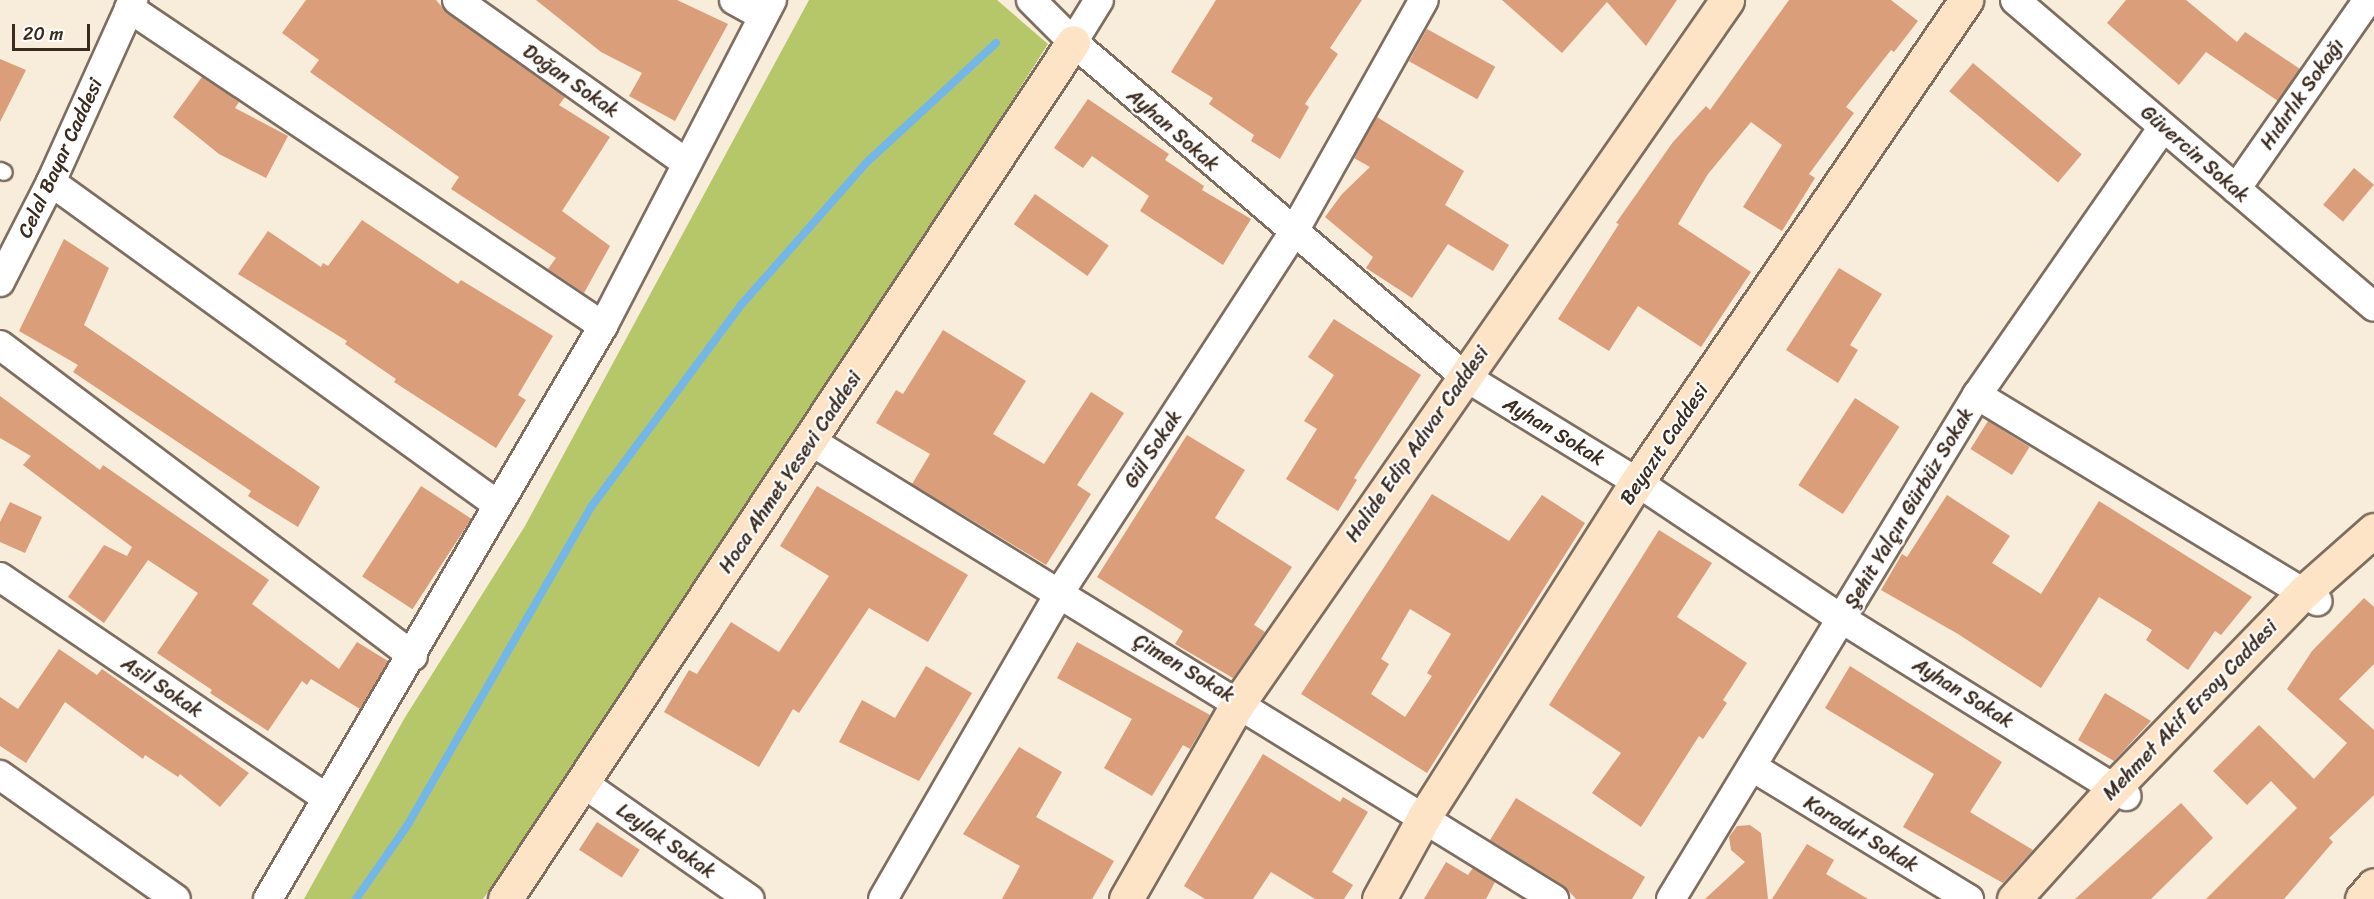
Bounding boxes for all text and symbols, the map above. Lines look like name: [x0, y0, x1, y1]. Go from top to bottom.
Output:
scale bar: [15, 12, 93, 50]
text: 20 m: [23, 18, 63, 50]
street label: Hıdırlık Sokağı: [2255, 34, 2349, 154]
street label: Doğan Sokak: [518, 39, 624, 123]
street label: Celal Bayar Caddesi: [12, 74, 108, 242]
street label: Ayhan Sokak: [1122, 84, 1224, 176]
street label: Güvercin Sokak: [2136, 100, 2254, 208]
street label: Halide Edip Adıvar Caddesi: [1340, 342, 1494, 546]
street label: Hoca Ahmet Yesevi Caddesi: [713, 367, 867, 577]
street label: Beyazıt Caddesi: [1615, 379, 1713, 509]
street label: Ayhan Sokak: [1499, 391, 1609, 471]
street label: Şehit Yalçın Gürbüz Sokak: [1839, 403, 1979, 613]
street label: Gül Sokak: [1119, 406, 1187, 492]
street label: Mehmet Akif Ersoy Caddesi: [2098, 615, 2282, 805]
street label: Çimen Sokak: [1129, 628, 1239, 708]
street label: Asil Sokak: [117, 651, 207, 723]
street label: Ayhan Sokak: [1908, 653, 2018, 733]
street label: Karadut Sokak: [1800, 791, 1922, 877]
street label: Leylak Sokak: [612, 798, 720, 884]

